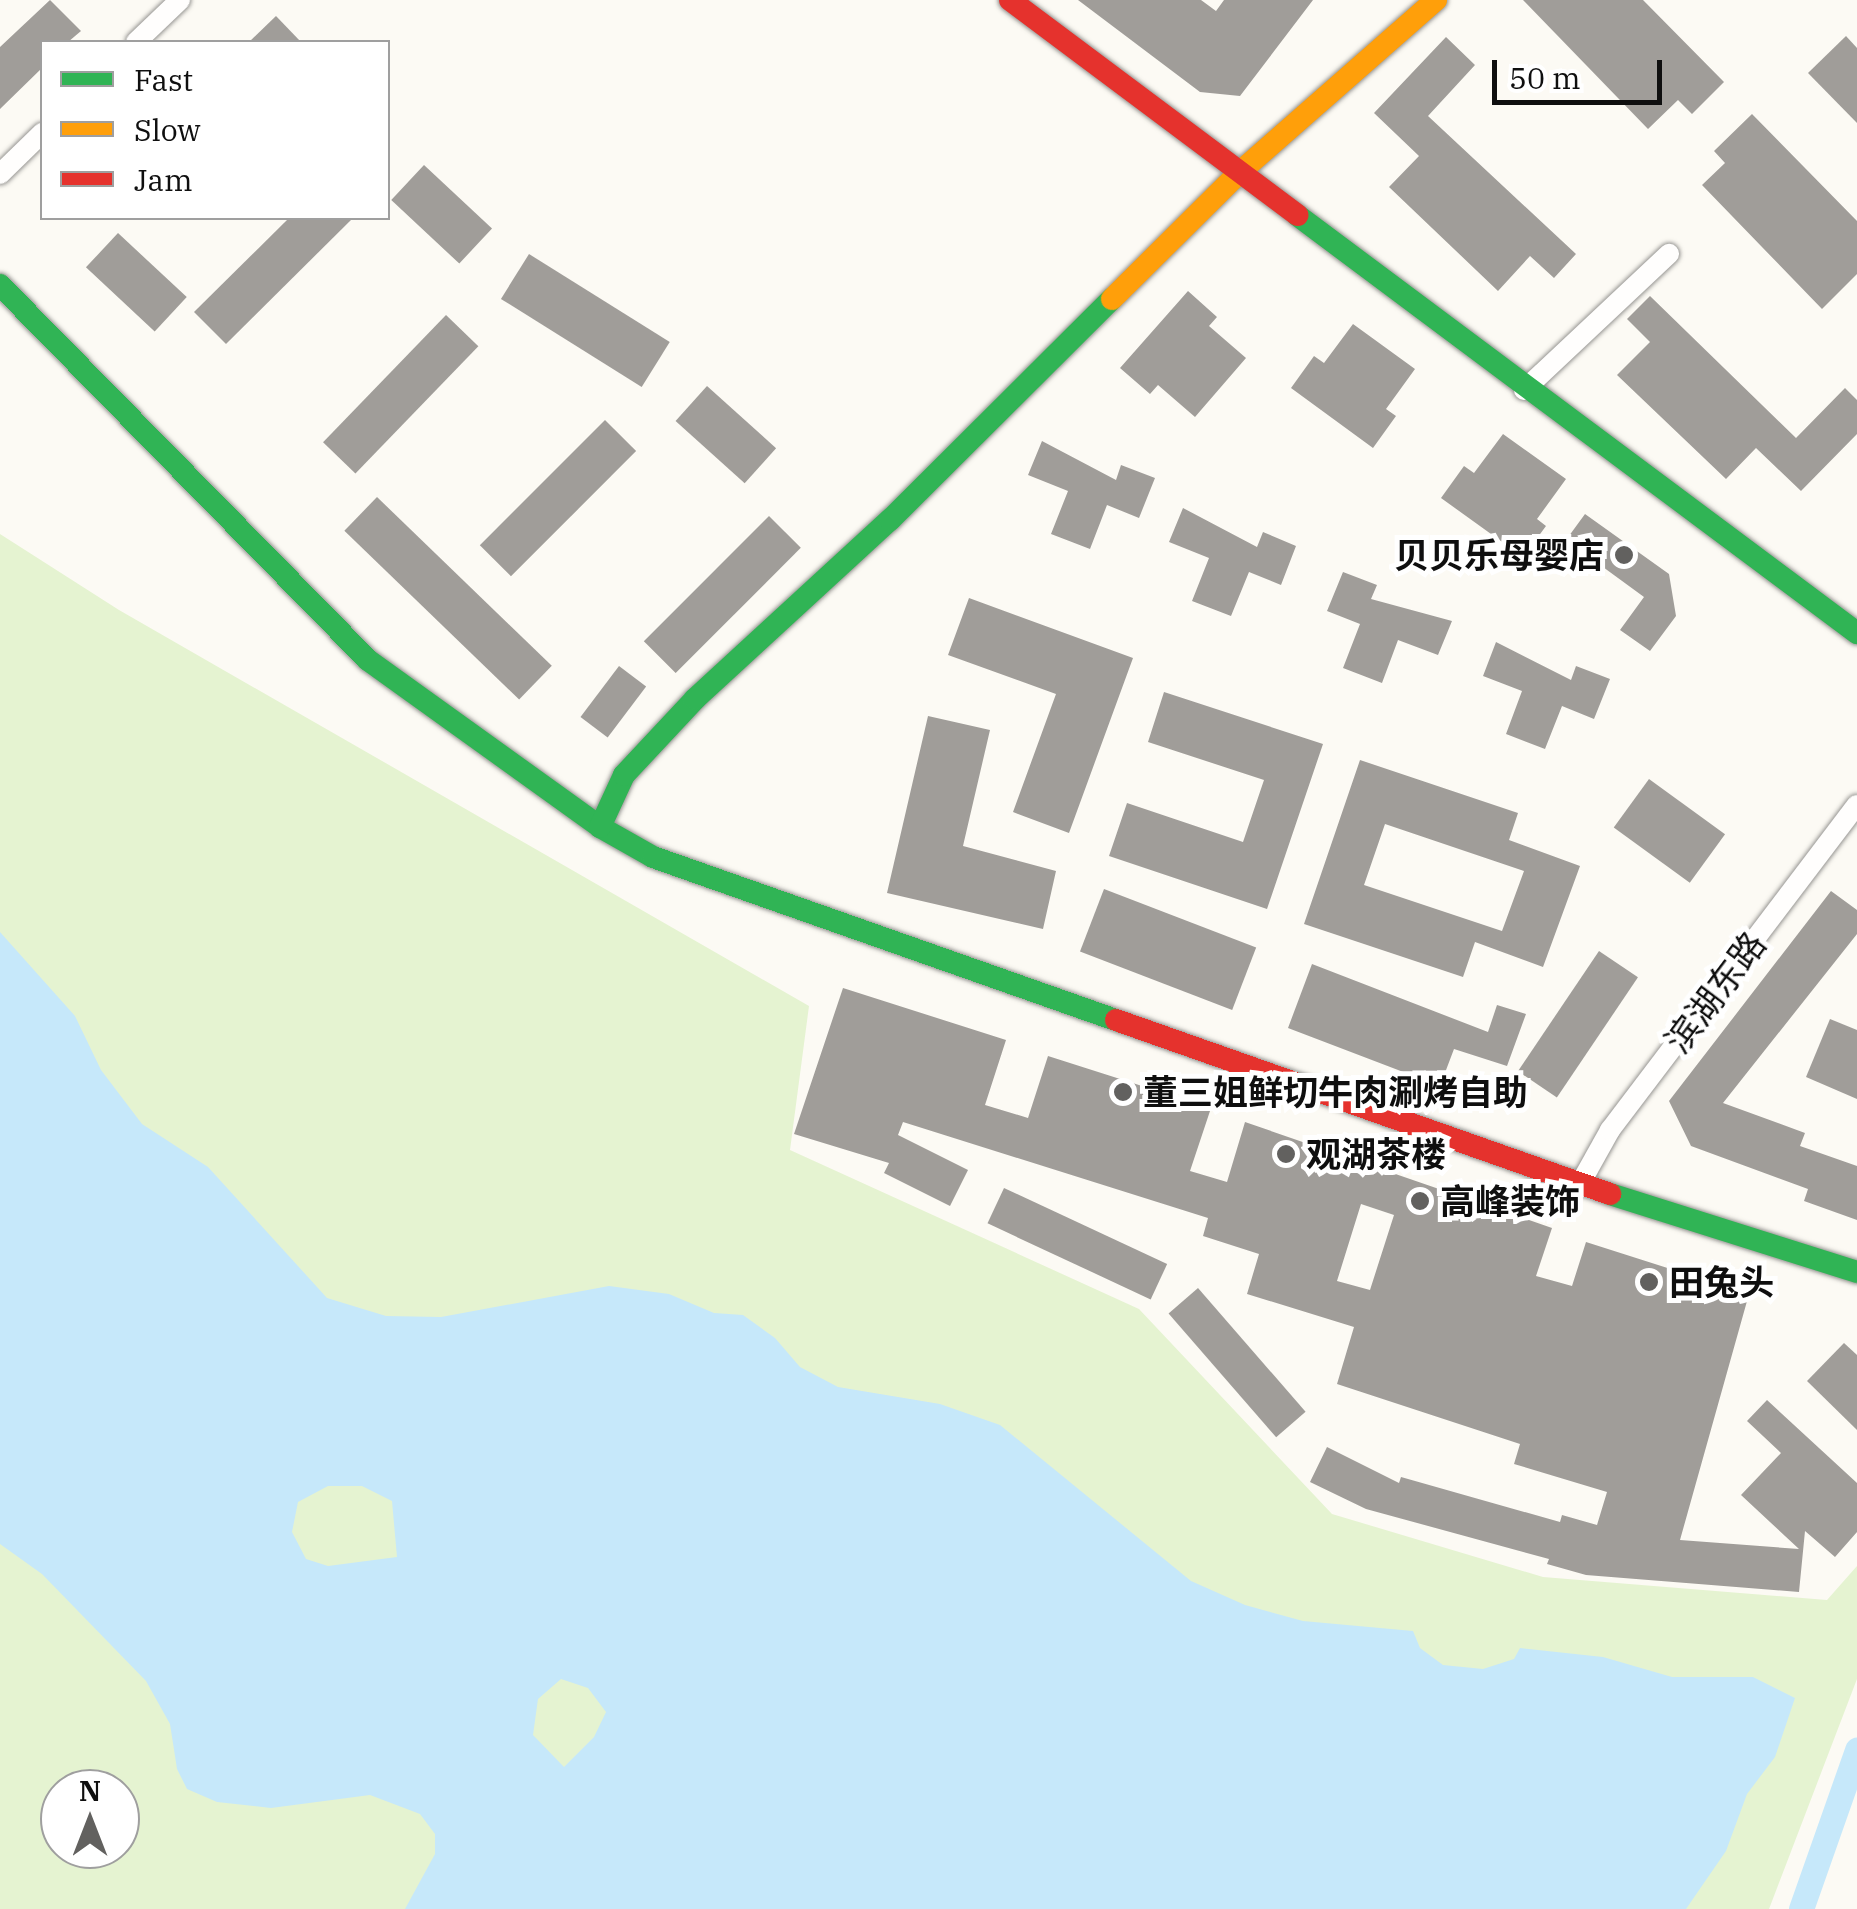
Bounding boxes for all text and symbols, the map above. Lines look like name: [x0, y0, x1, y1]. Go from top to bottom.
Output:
legend: [40, 40, 390, 220]
scale bar: [1497, 40, 1667, 102]
text: 50 m: [1509, 58, 1581, 97]
text: Fast: [134, 60, 193, 99]
text: Slow: [134, 110, 201, 149]
text: Jam: [134, 160, 193, 199]
place label: 贝贝乐母婴店: [1394, 534, 1604, 576]
marker: 贝贝乐母婴店: [1613, 544, 1635, 566]
street label: 滨湖东路: [1656, 923, 1774, 1061]
place label: 董三姐鲜切牛肉涮烤自助: [1143, 1071, 1528, 1113]
marker: 董三姐鲜切牛肉涮烤自助: [1112, 1081, 1134, 1103]
place label: 观湖茶楼: [1306, 1133, 1446, 1175]
marker: 观湖茶楼: [1275, 1143, 1297, 1165]
place label: 高峰装饰: [1440, 1180, 1580, 1222]
marker: 高峰装饰: [1409, 1190, 1431, 1212]
place label: 田兔头: [1669, 1261, 1774, 1303]
marker: 田兔头: [1638, 1271, 1660, 1293]
north arrow: [40, 1769, 140, 1869]
text: N: [79, 1772, 101, 1809]

